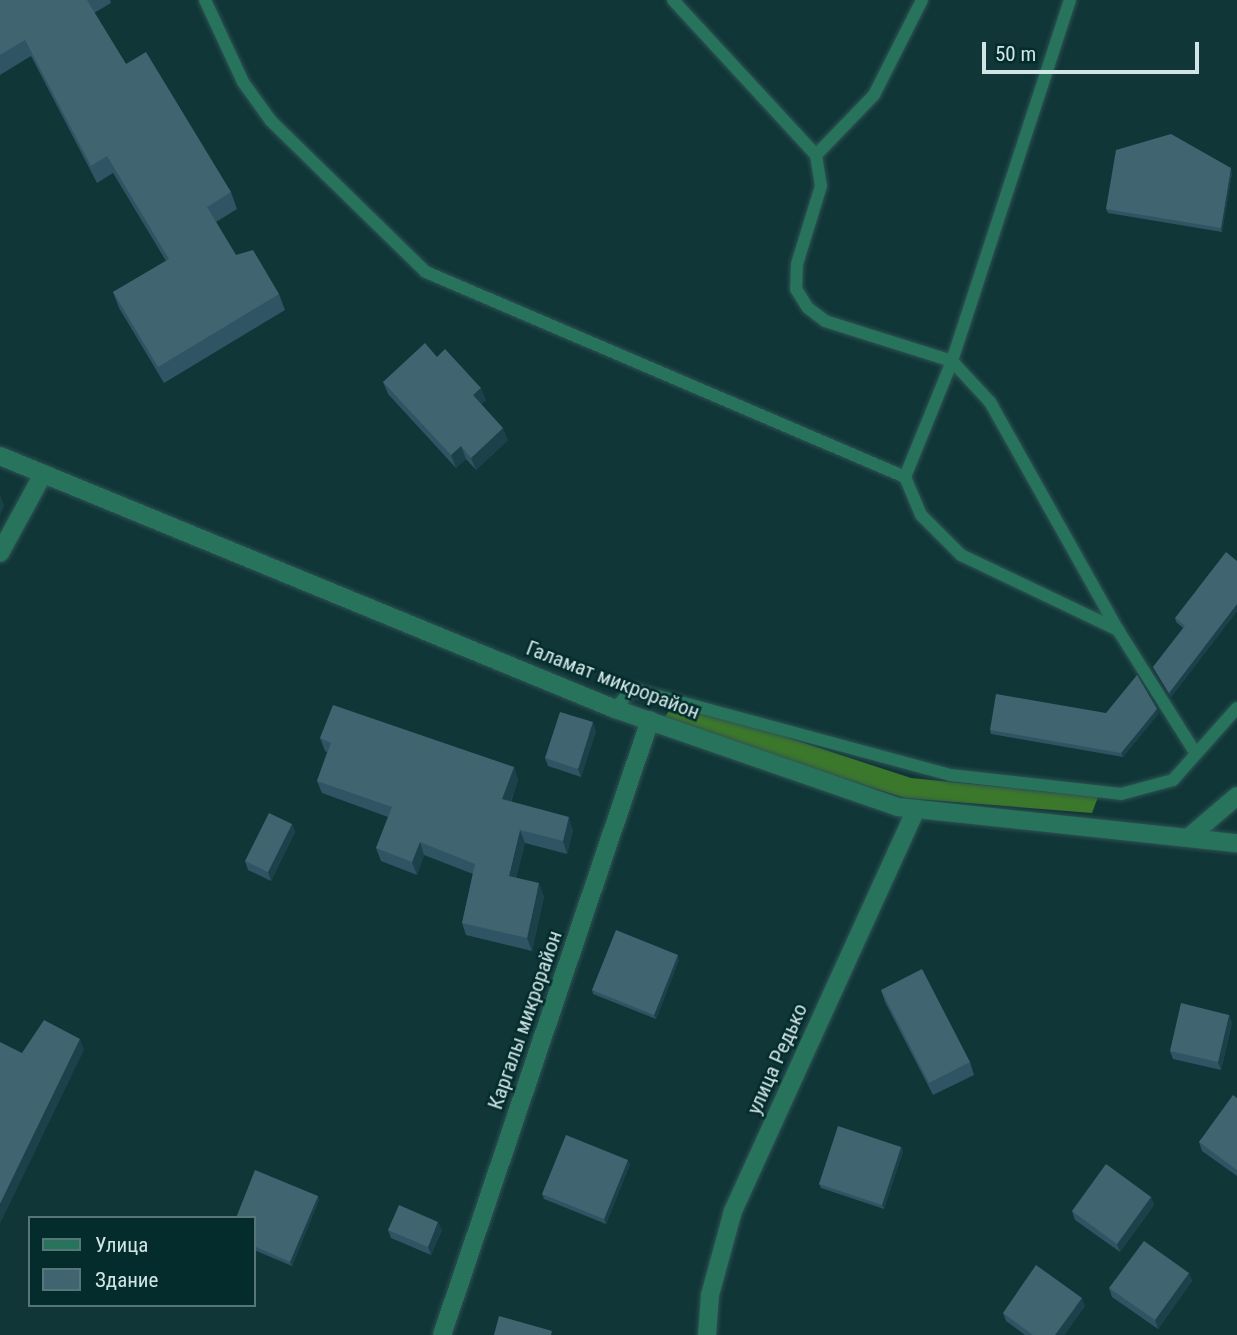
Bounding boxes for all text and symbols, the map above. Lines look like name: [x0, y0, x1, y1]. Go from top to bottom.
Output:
scale bar: [985, 28, 1202, 72]
text: 50 m: [995, 42, 1036, 66]
street label: Галамат микрорайон: [523, 635, 703, 725]
street label: Каргалы микрорайон: [483, 927, 567, 1113]
street label: улица Редько: [741, 1000, 813, 1118]
legend: [28, 1216, 256, 1307]
text: Улица: [95, 1233, 148, 1257]
text: Здание: [95, 1268, 158, 1292]

